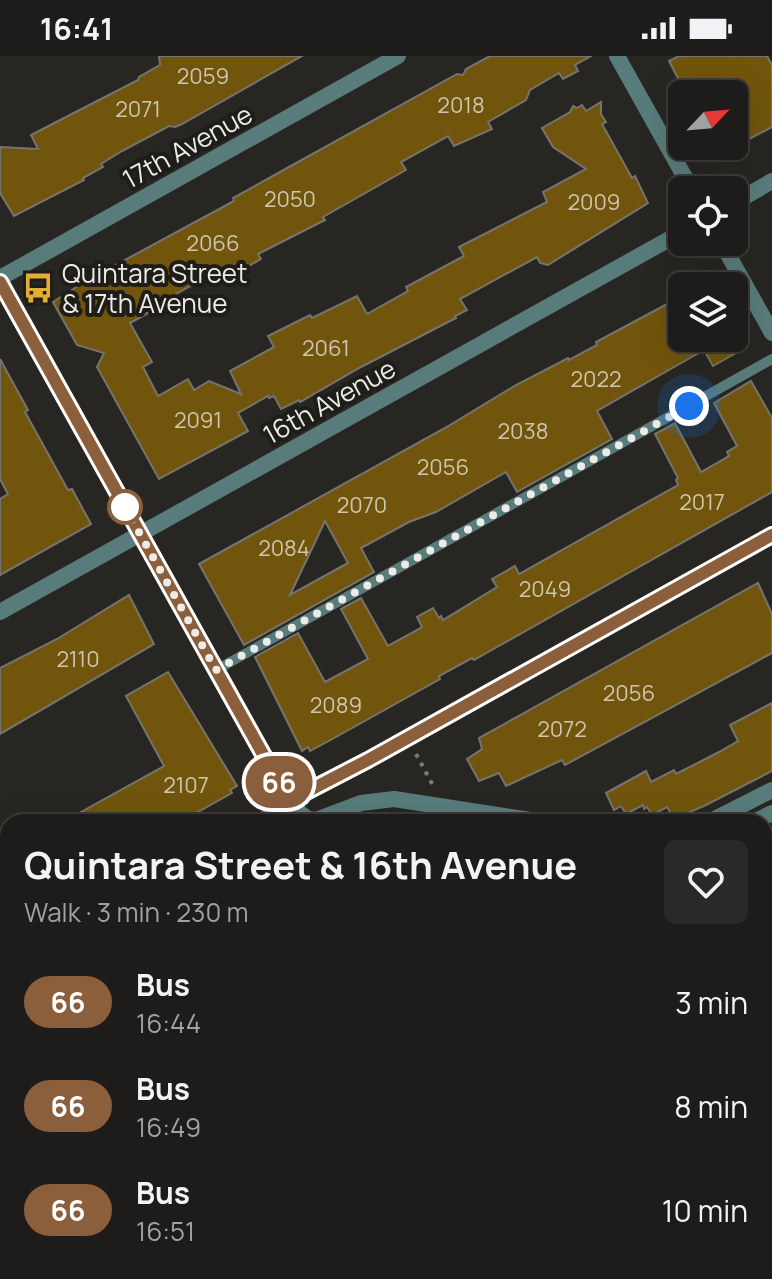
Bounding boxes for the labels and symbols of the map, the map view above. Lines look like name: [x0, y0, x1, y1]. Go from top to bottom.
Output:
house number: 2059: [177, 61, 229, 91]
north arrow: [668, 80, 748, 160]
house number: 2018: [437, 90, 485, 120]
house number: 2071: [115, 94, 161, 124]
street label: 17th Avenue: [116, 96, 258, 196]
house number: 2050: [264, 184, 316, 214]
house number: 2009: [567, 187, 621, 217]
house number: 2066: [186, 228, 240, 258]
place label: Quintara Street & 17th Avenue: [62, 255, 247, 321]
bus stop icon: Quintara Street & 17th Avenue: [21, 271, 55, 305]
house number: 2061: [302, 333, 350, 363]
street label: 16th Avenue: [256, 350, 402, 452]
house number: 2022: [570, 364, 622, 394]
your location: [669, 386, 709, 426]
house number: 2091: [174, 405, 222, 435]
house number: 2038: [498, 416, 548, 446]
house number: 2056: [417, 452, 469, 482]
house number: 2017: [679, 487, 725, 517]
unlabelled marker: [108, 490, 142, 524]
house number: 2070: [337, 490, 387, 520]
house number: 2084: [258, 533, 310, 563]
house number: 2049: [519, 574, 571, 604]
house number: 2110: [56, 644, 100, 674]
house number: 2056: [603, 678, 655, 708]
house number: 2089: [310, 690, 362, 720]
house number: 2072: [537, 714, 587, 744]
line badge: 66: [243, 756, 315, 808]
house number: 2107: [163, 770, 209, 800]

